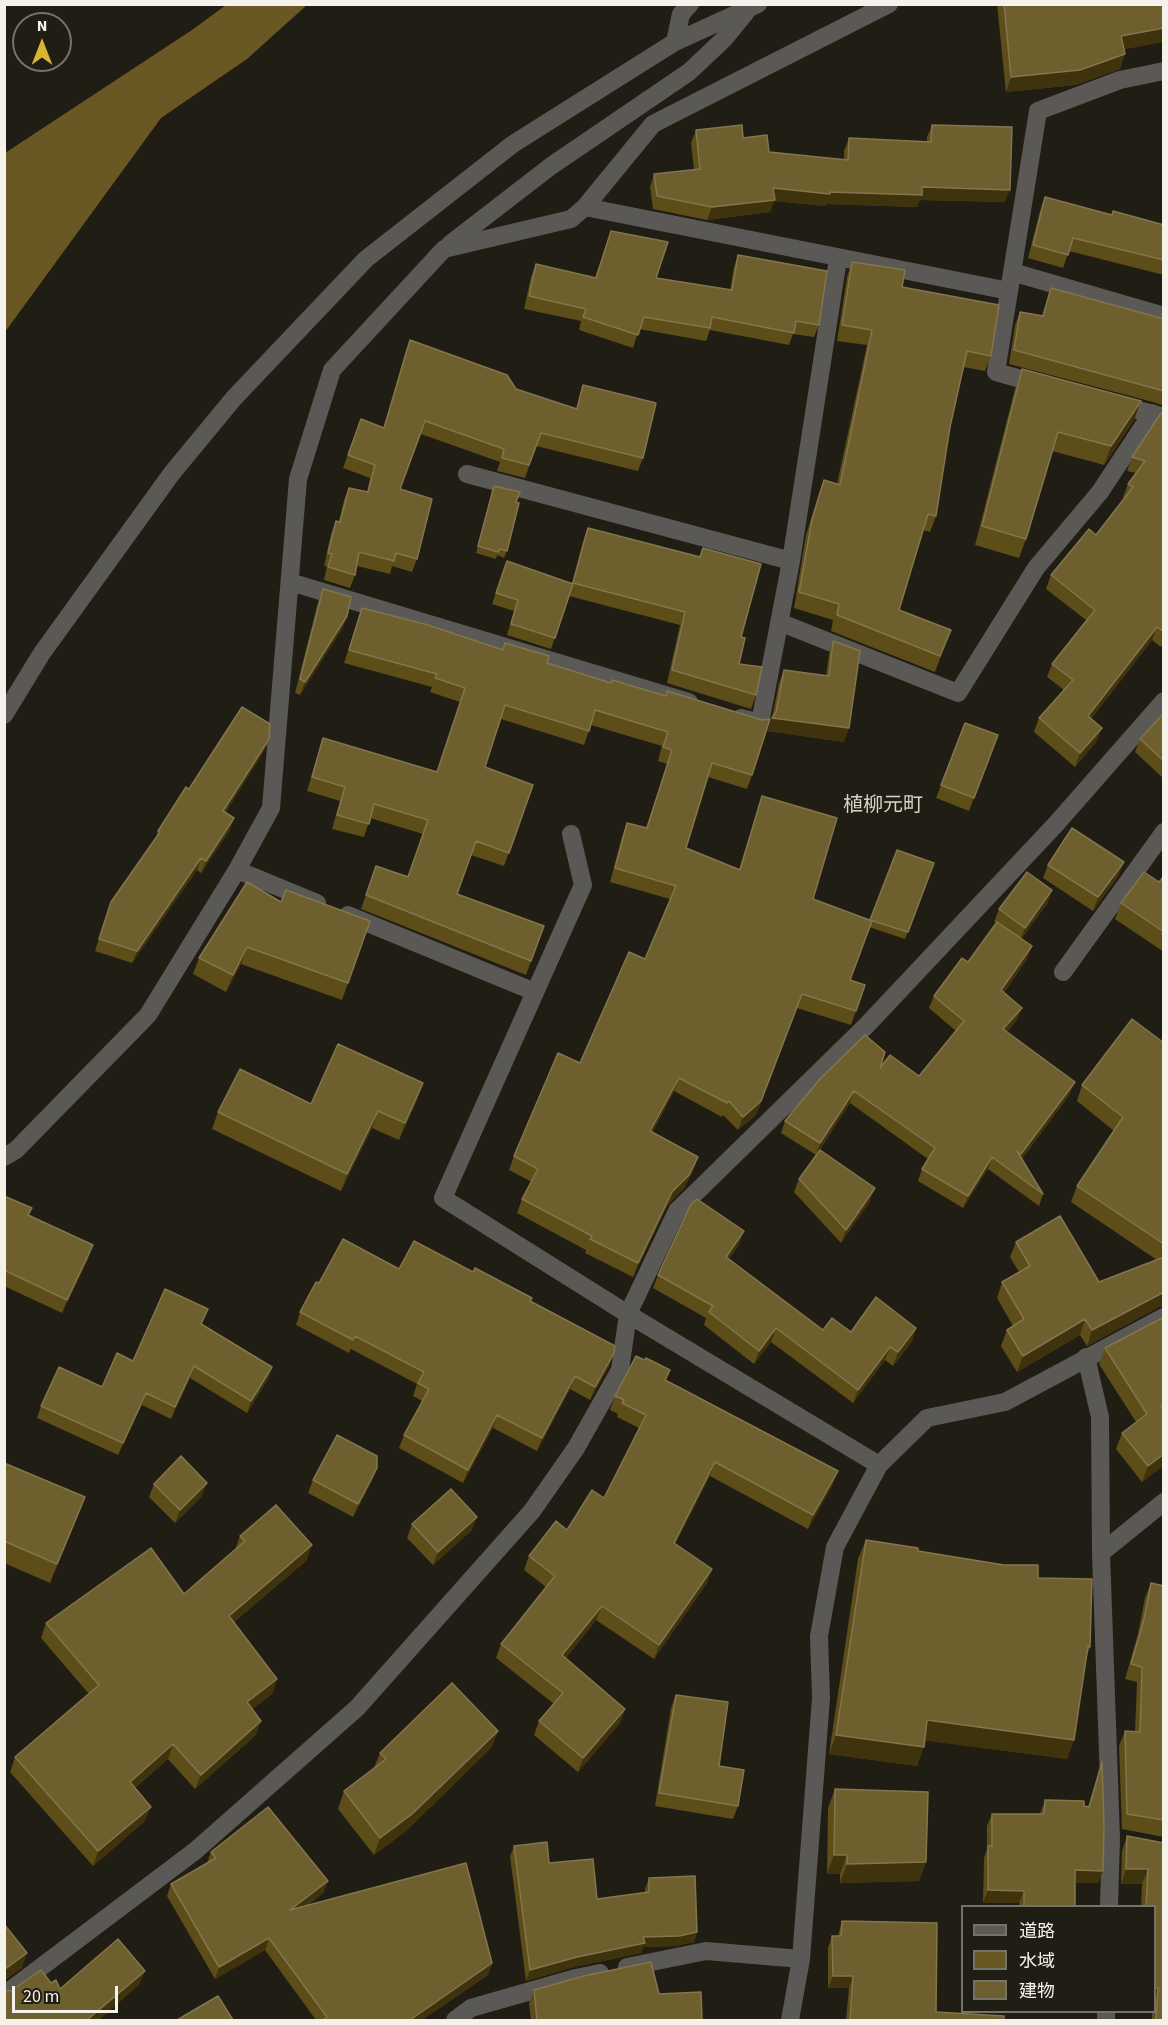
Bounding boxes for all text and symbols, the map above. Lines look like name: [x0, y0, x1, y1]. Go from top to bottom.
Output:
north arrow: [12, 12, 72, 72]
text: N: [37, 15, 47, 37]
district label: 植柳元町: [843, 795, 923, 819]
legend: [961, 1905, 1156, 2013]
text: 道路: [1019, 1919, 1055, 1944]
text: 水域: [1019, 1949, 1055, 1974]
scale bar: [15, 1974, 122, 2012]
text: 建物: [1019, 1979, 1055, 2004]
text: 20 m: [23, 1984, 59, 2009]

